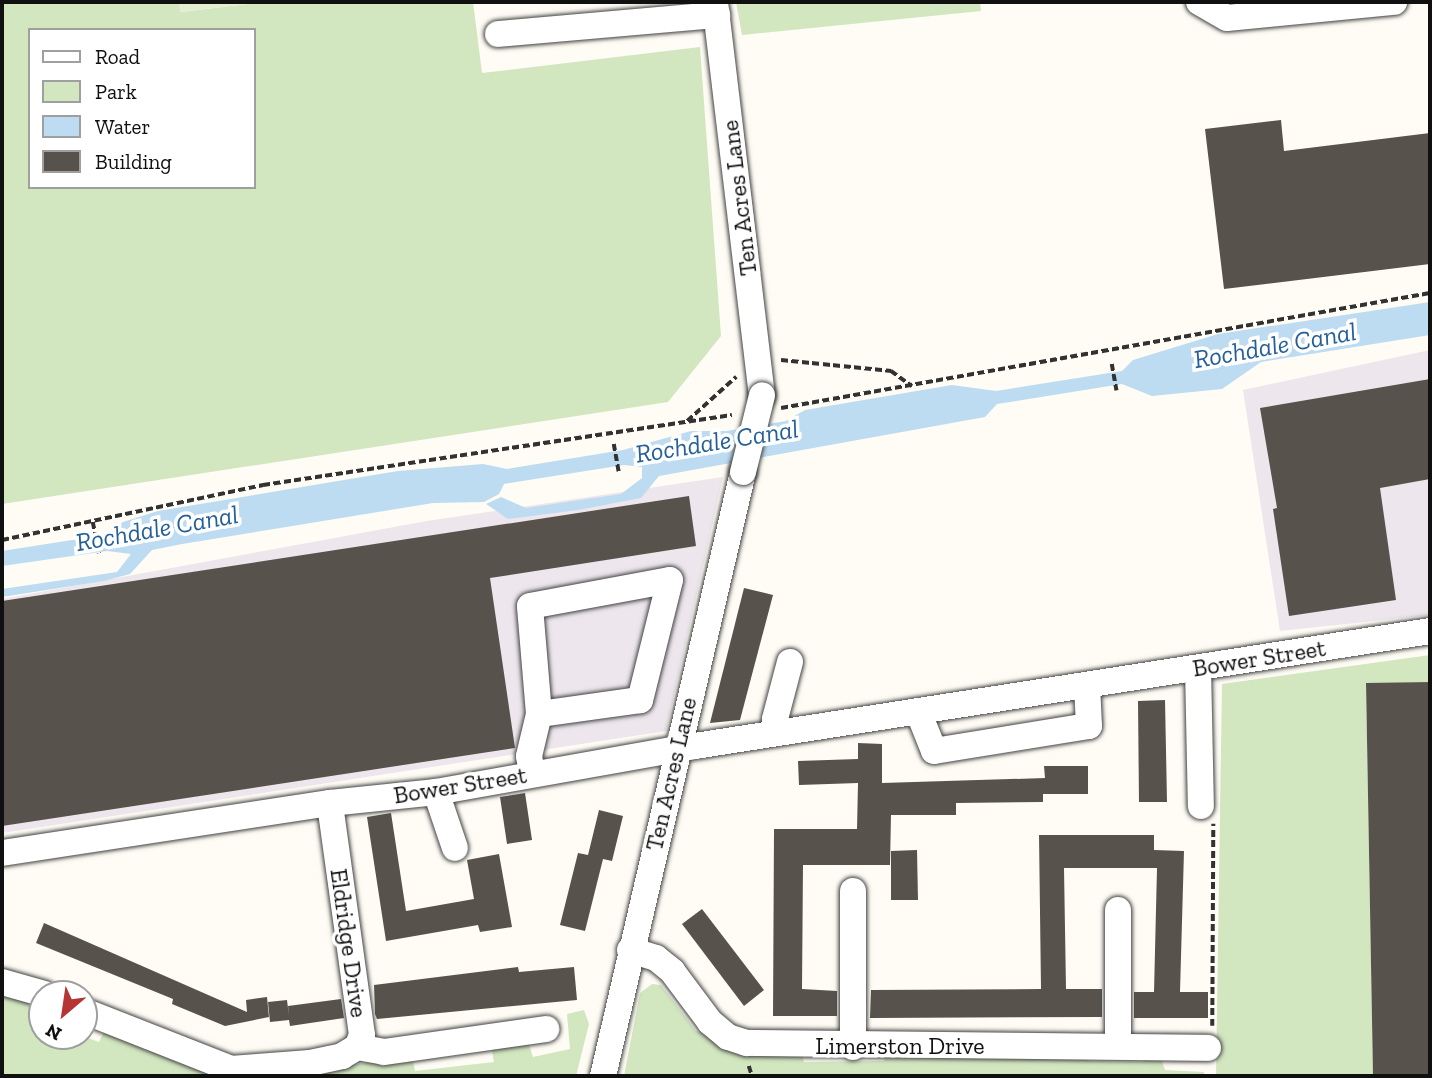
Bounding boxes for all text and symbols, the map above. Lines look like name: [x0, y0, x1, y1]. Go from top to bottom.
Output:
legend: [28, 28, 256, 189]
text: Road: [95, 44, 140, 69]
text: Park: [95, 79, 137, 104]
text: Water: [95, 114, 150, 139]
street label: Ten Acres Lane: [715, 118, 763, 278]
text: Building: [95, 149, 172, 174]
water label: Rochdale Canal: [1191, 316, 1359, 376]
water label: Rochdale Canal: [633, 414, 801, 470]
water label: Rochdale Canal: [73, 499, 241, 559]
street label: Bower Street: [1190, 633, 1328, 683]
street label: Ten Acres Lane: [639, 694, 703, 854]
street label: Bower Street: [391, 760, 529, 810]
street label: Eldridge Drive: [324, 867, 374, 1019]
north arrow: [28, 980, 98, 1050]
text: N: [42, 1018, 65, 1046]
street label: Limerston Drive: [815, 1032, 985, 1060]

